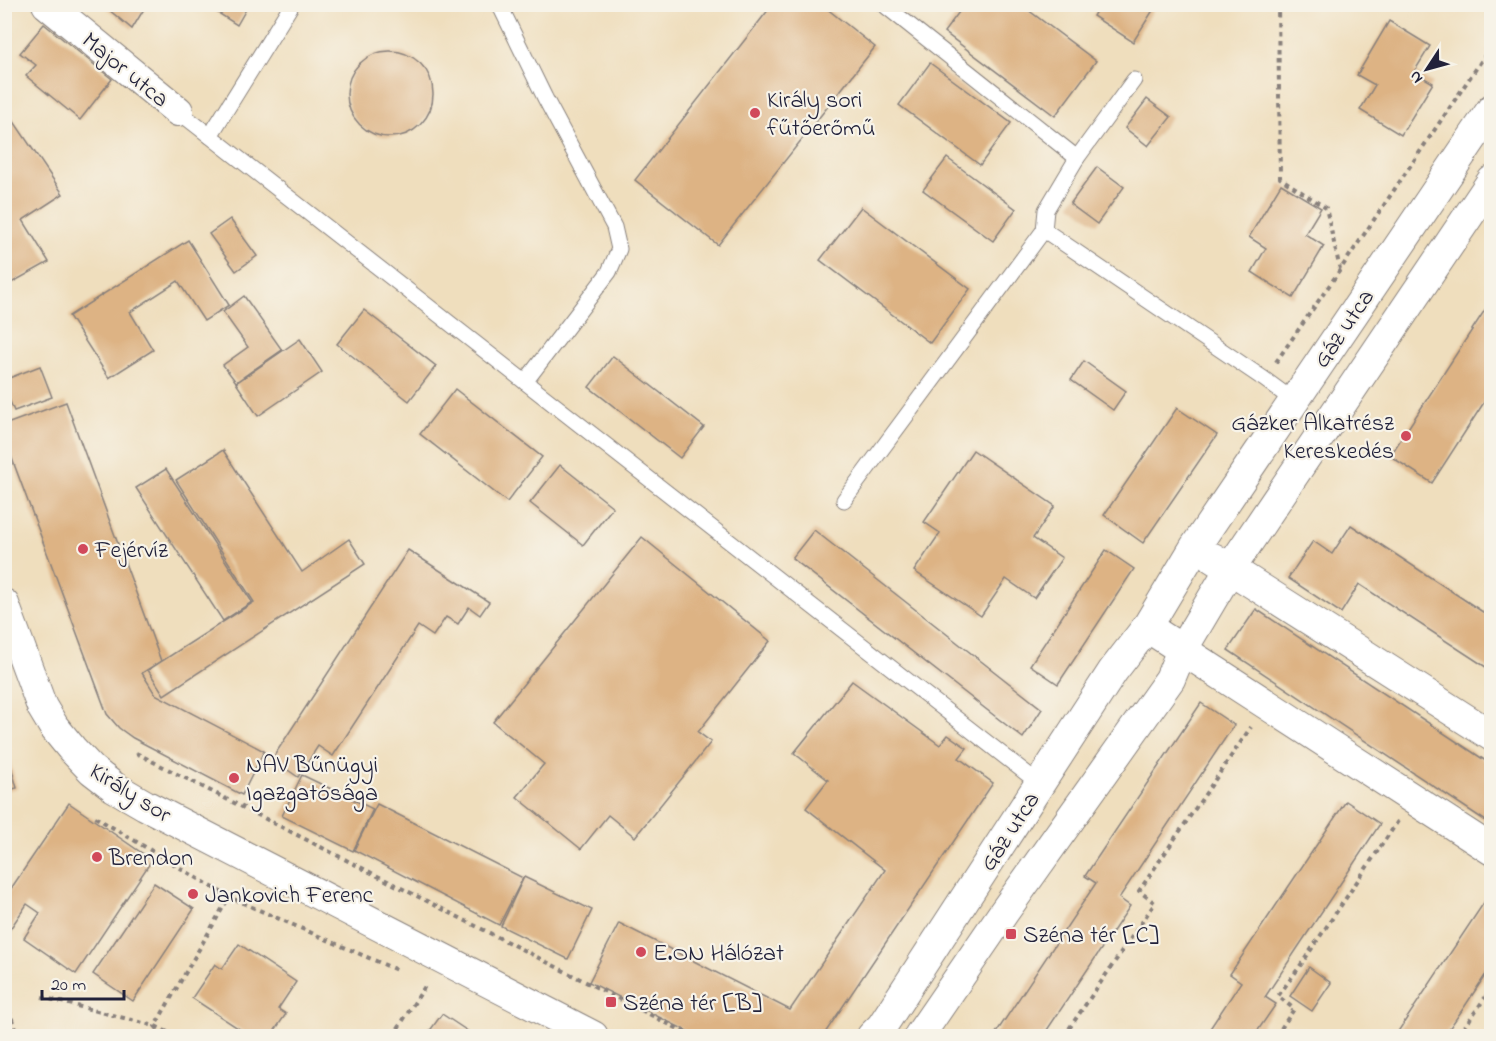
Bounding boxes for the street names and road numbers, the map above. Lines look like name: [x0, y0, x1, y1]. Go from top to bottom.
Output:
street label: Major utca: [73, 25, 176, 117]
street label: Gáz utca: [1306, 283, 1384, 376]
street label: Király sor: [81, 755, 178, 834]
street label: Gáz utca: [972, 786, 1050, 879]

